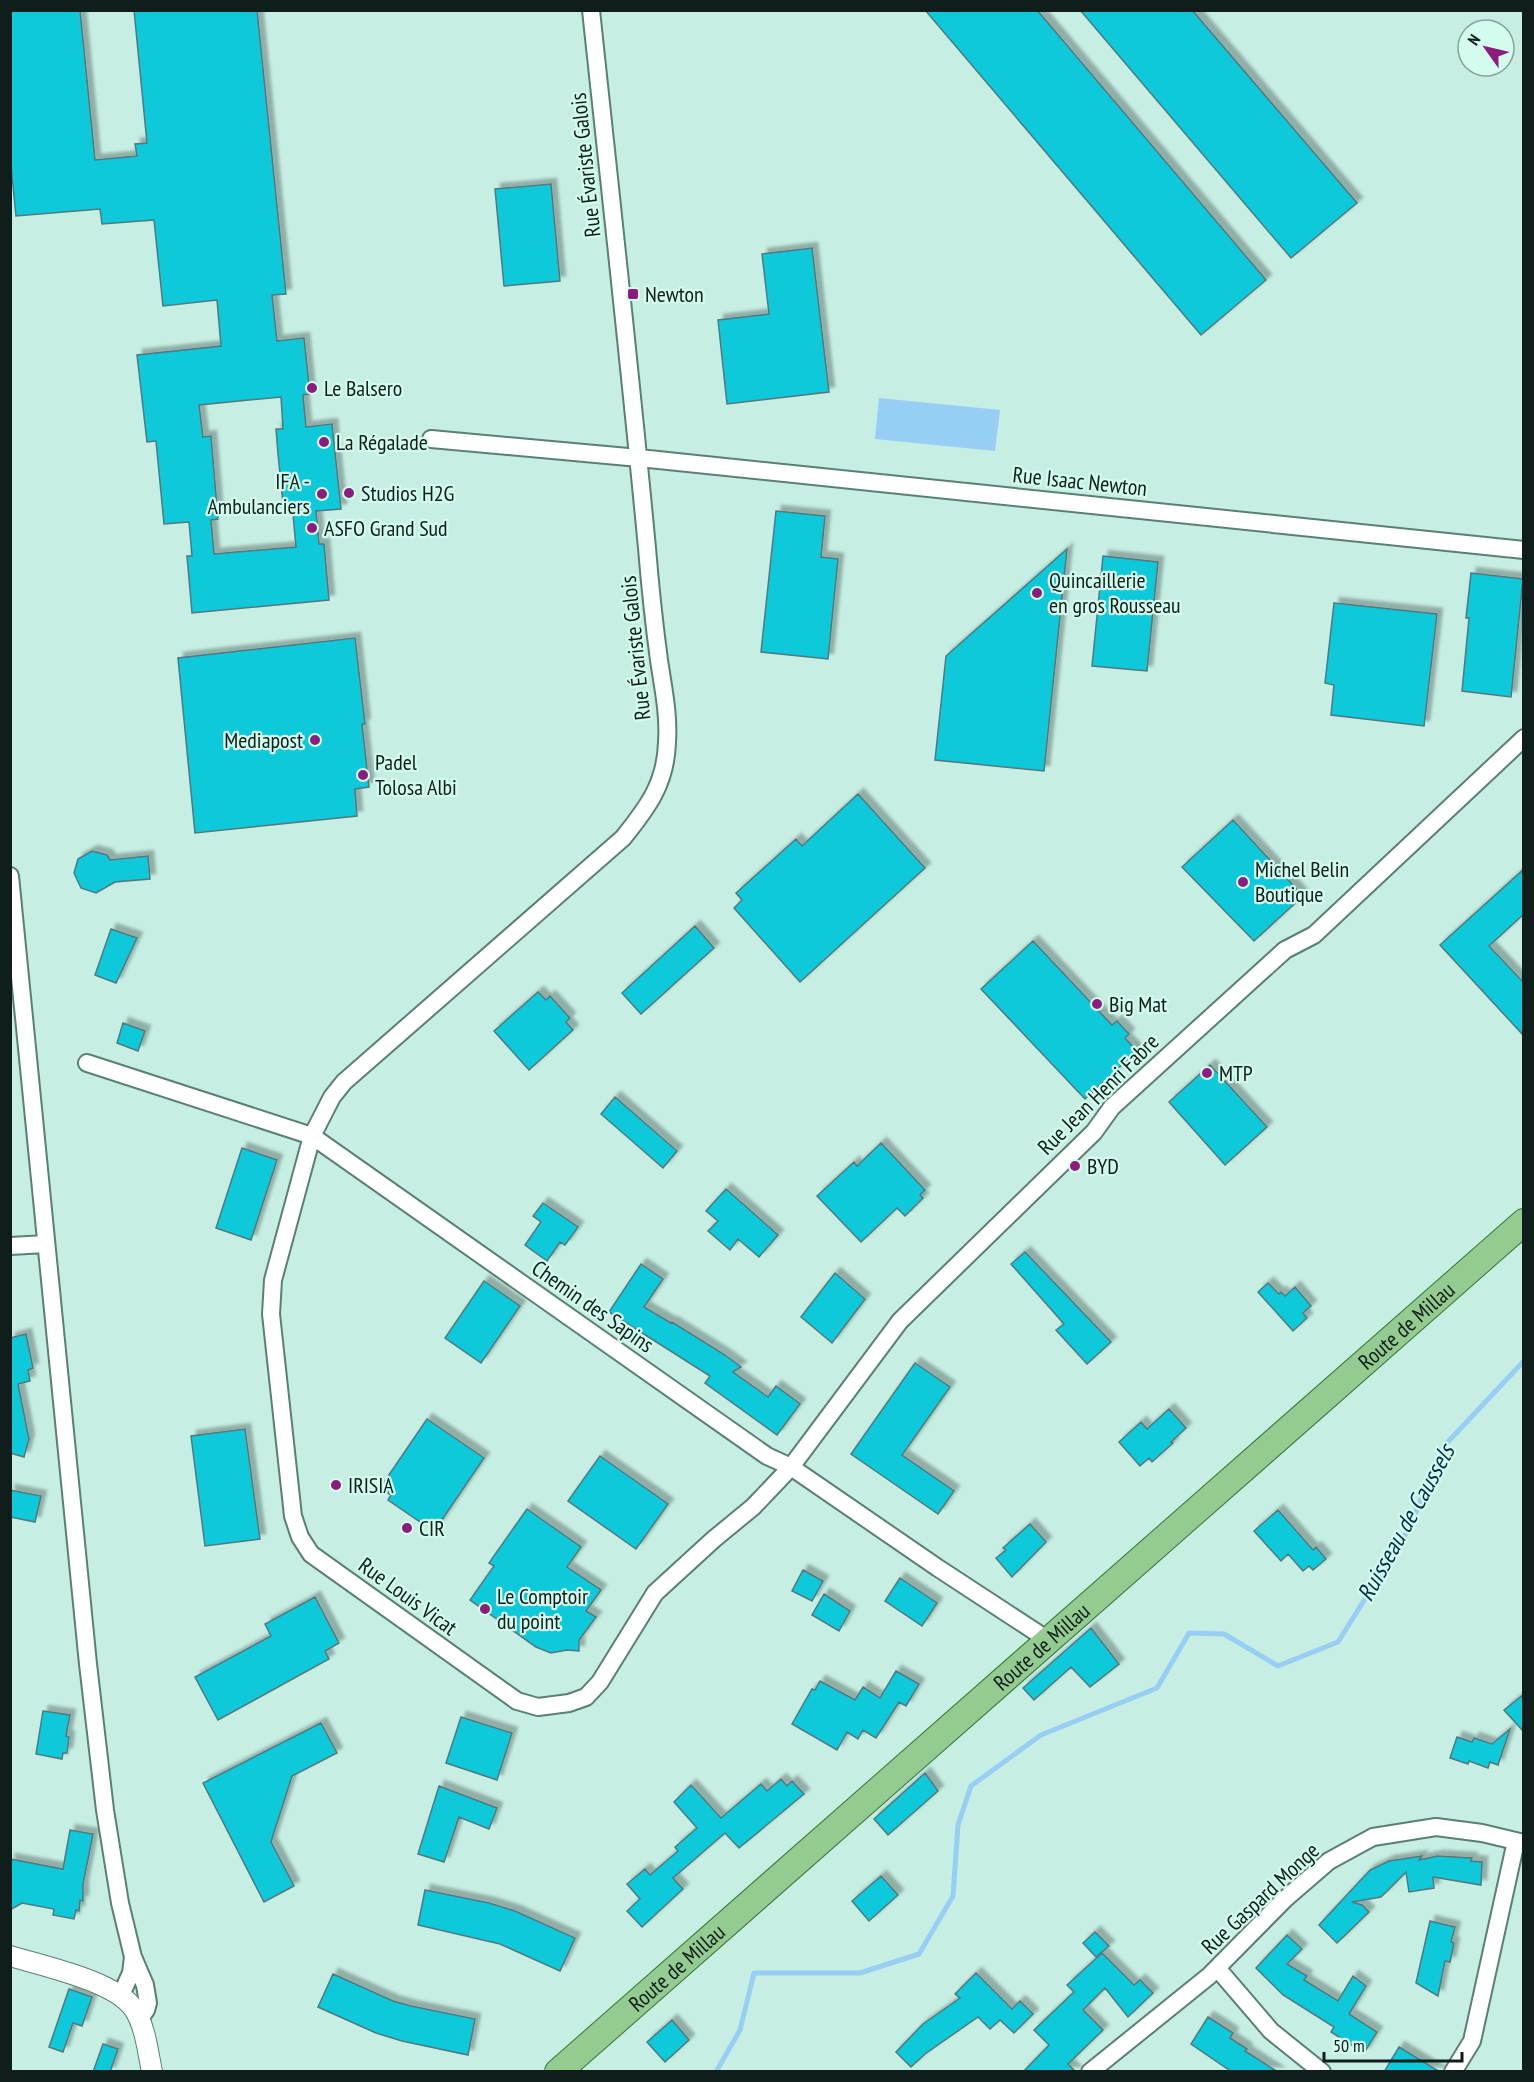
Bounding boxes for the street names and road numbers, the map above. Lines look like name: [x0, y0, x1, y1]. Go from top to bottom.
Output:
street label: Rue Évariste Galois: [564, 91, 606, 239]
street label: Rue Isaac Newton: [1011, 460, 1149, 502]
street label: Rue Évariste Galois: [614, 574, 656, 722]
street label: Rue Jean Henri Fabre: [1032, 1028, 1164, 1160]
street label: Chemin des Sapins: [527, 1254, 659, 1358]
street label: Route de Millau: [1352, 1276, 1460, 1375]
street label: Rue Louis Vicat: [353, 1551, 463, 1641]
street label: Route de Millau: [987, 1597, 1095, 1696]
street label: Rue Gaspard Monge: [1195, 1836, 1325, 1960]
street label: Route de Millau: [623, 1918, 731, 2017]

